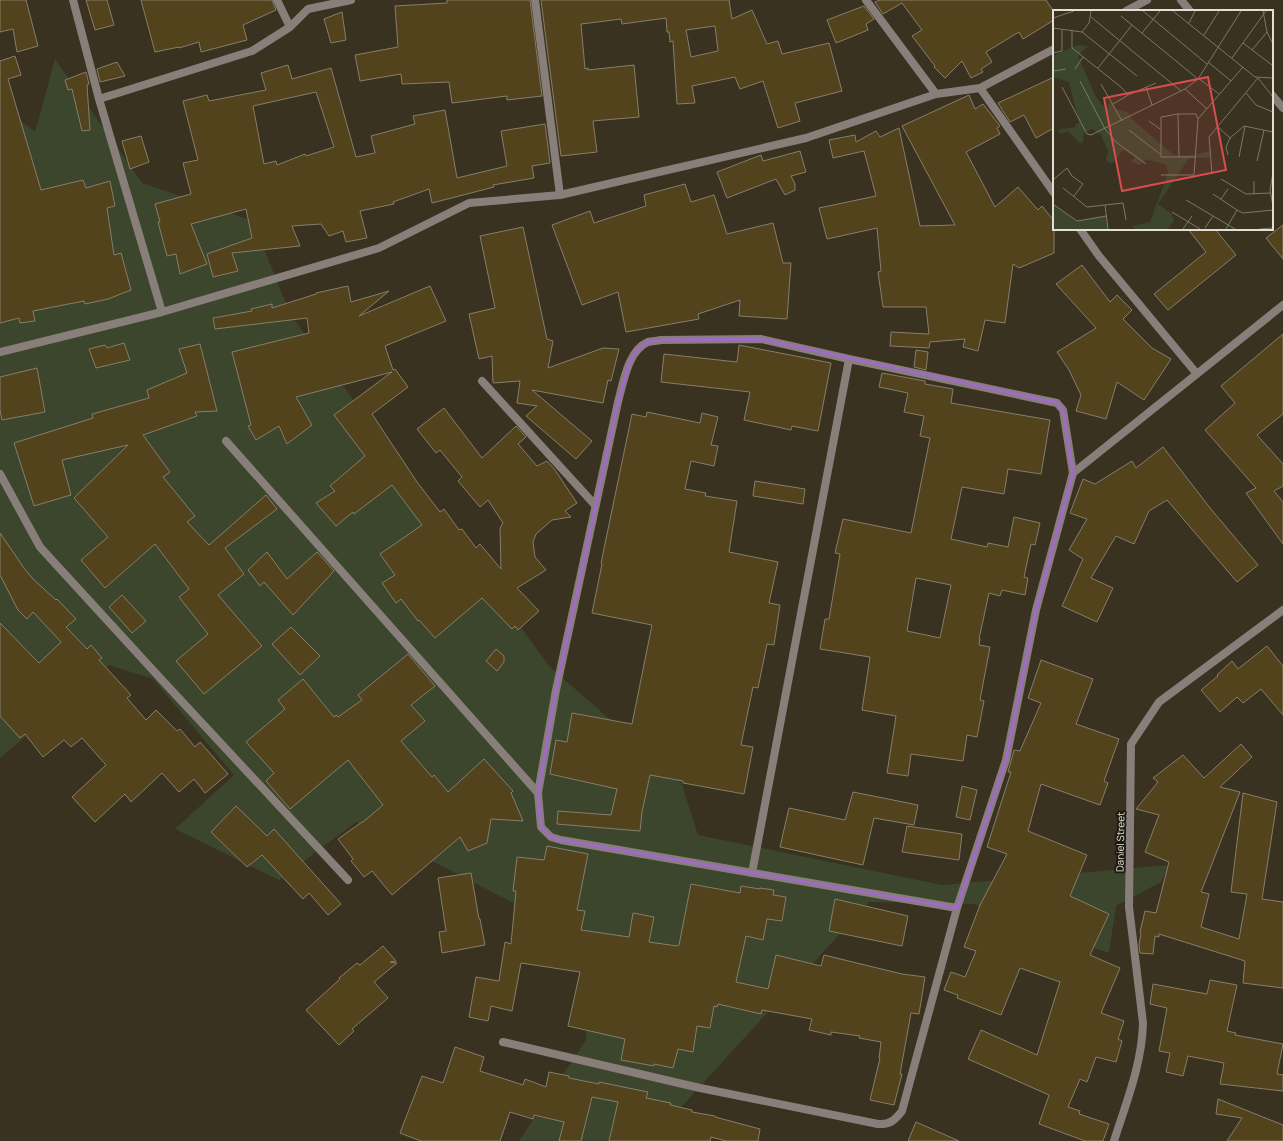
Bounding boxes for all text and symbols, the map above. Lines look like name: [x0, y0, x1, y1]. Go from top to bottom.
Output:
inset map: [1053, 10, 1273, 230]
street label: Daniel Street: [1112, 812, 1128, 872]

